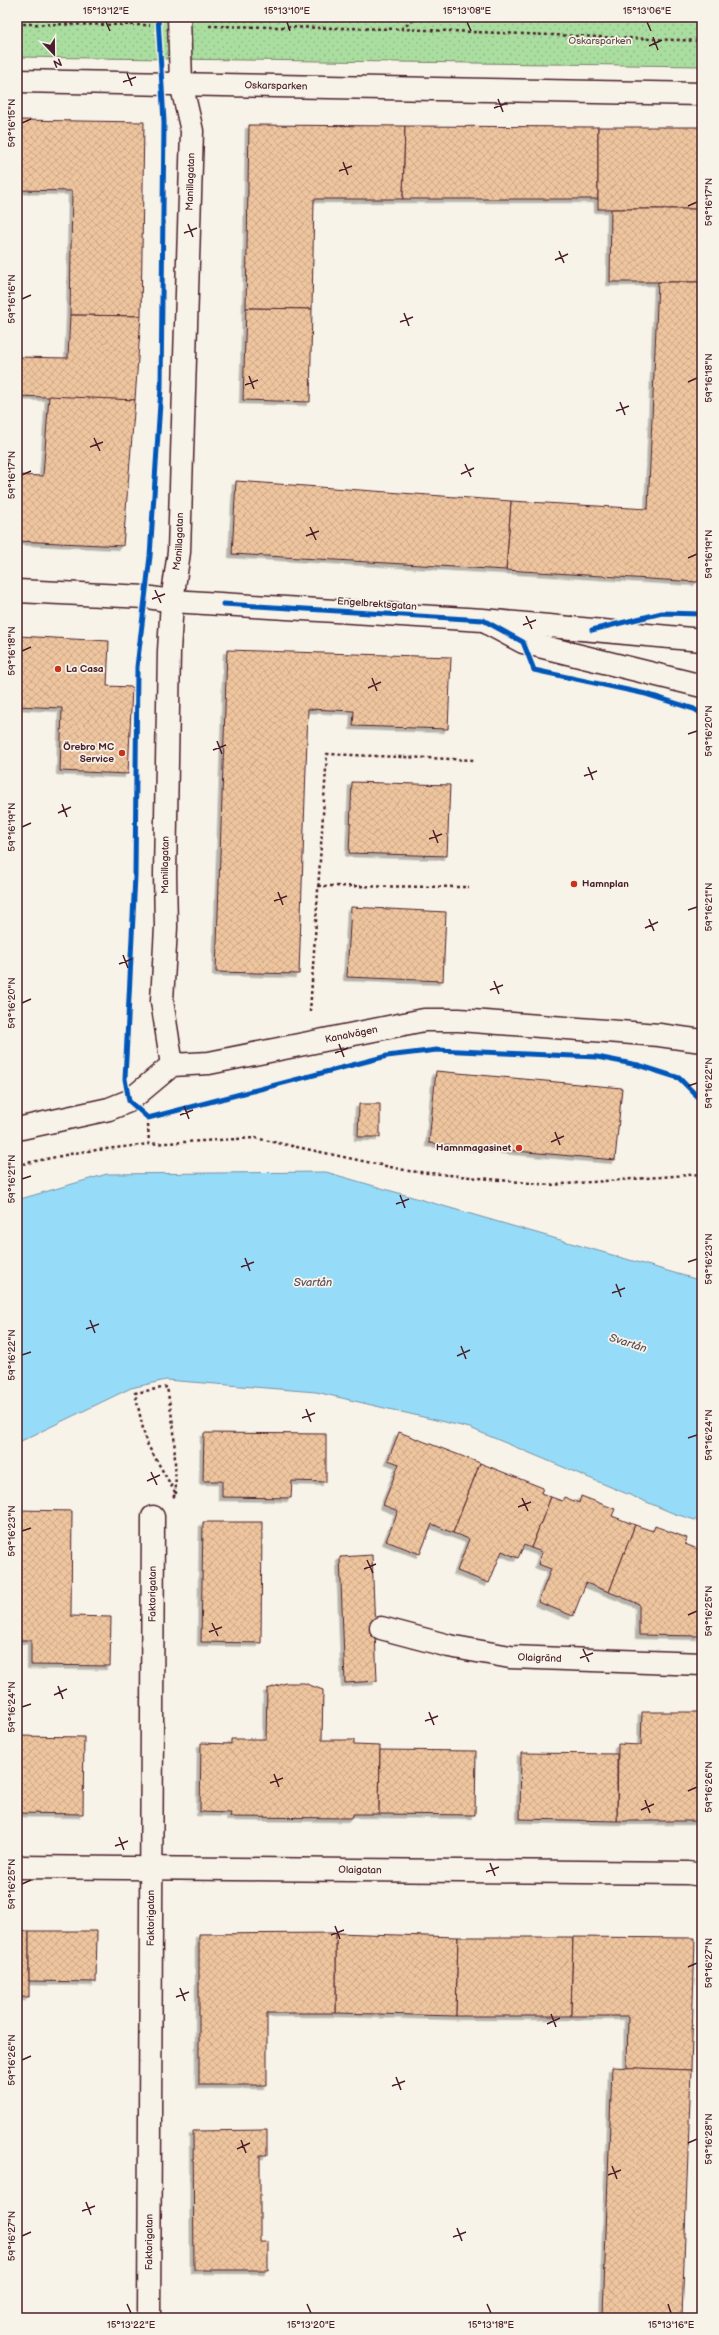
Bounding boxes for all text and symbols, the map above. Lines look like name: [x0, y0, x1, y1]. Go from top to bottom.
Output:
text: 15°13'12"E: [83, 5, 130, 17]
text: 15°13'10"E: [264, 5, 311, 17]
text: 15°13'08"E: [443, 5, 492, 17]
text: 15°13'06"E: [623, 5, 672, 17]
north arrow: [34, 34, 74, 74]
park label: Oskarsparken: [569, 35, 632, 47]
text: N: [51, 55, 64, 70]
street label: Oskarsparken: [244, 79, 308, 93]
text: 59°16'15"N: [6, 98, 18, 148]
street label: Manillagatan: [184, 152, 197, 211]
text: 59°16'17"N: [703, 178, 715, 226]
text: 59°16'16"N: [6, 274, 18, 324]
text: 59°16'18"N: [703, 353, 715, 403]
text: 59°16'17"N: [6, 451, 18, 499]
street label: Manillagatan: [170, 512, 186, 571]
text: 59°16'19"N: [703, 529, 715, 579]
street label: Engelbrektsgatan: [337, 595, 418, 613]
text: 59°16'18"N: [6, 626, 18, 676]
place label: La Casa: [66, 663, 104, 675]
marker: La Casa: [53, 664, 63, 674]
text: 59°16'20"N: [703, 705, 715, 757]
place label: Örebro MC Service: [63, 741, 114, 765]
marker: Örebro MC Service: [117, 748, 127, 758]
text: 59°16'19"N: [6, 802, 18, 852]
street label: Manillagatan: [159, 835, 172, 894]
place label: Hamnplan: [582, 878, 629, 890]
marker: Hamnplan: [569, 879, 579, 889]
text: 59°16'21"N: [703, 882, 715, 932]
text: 59°16'20"N: [6, 977, 18, 1029]
street label: Kanalvägen: [324, 1023, 379, 1046]
text: 59°16'22"N: [703, 1057, 715, 1109]
place label: Hamnmagasinet: [436, 1142, 512, 1154]
marker: Hamnmagasinet: [514, 1143, 524, 1153]
text: 59°16'21"N: [6, 1154, 18, 1204]
text: 59°16'23"N: [703, 1233, 715, 1285]
water label: Svartån: [294, 1276, 332, 1289]
text: 59°16'22"N: [6, 1329, 18, 1381]
water label: Svartån: [608, 1331, 648, 1355]
text: 59°16'24"N: [703, 1409, 715, 1461]
text: 59°16'23"N: [6, 1505, 18, 1557]
street label: Faktorigatan: [146, 1565, 159, 1622]
text: 59°16'25"N: [703, 1585, 715, 1637]
street label: Olaigränd: [517, 1651, 562, 1665]
text: 59°16'24"N: [6, 1681, 18, 1733]
text: 59°16'26"N: [703, 1761, 715, 1813]
text: 59°16'25"N: [6, 1858, 18, 1910]
street label: Olaigatan: [338, 1864, 382, 1876]
street label: Faktorigatan: [145, 1889, 157, 1946]
text: 59°16'27"N: [703, 1938, 715, 1988]
text: 59°16'26"N: [6, 2034, 18, 2086]
text: 59°16'28"N: [703, 2113, 715, 2165]
text: 59°16'27"N: [6, 2211, 18, 2261]
street label: Faktorigatan: [143, 2213, 156, 2270]
text: 15°13'22"E: [107, 2319, 156, 2331]
text: 15°13'20"E: [287, 2319, 336, 2331]
text: 15°13'18"E: [468, 2319, 515, 2331]
text: 15°13'16"E: [648, 2319, 695, 2331]

